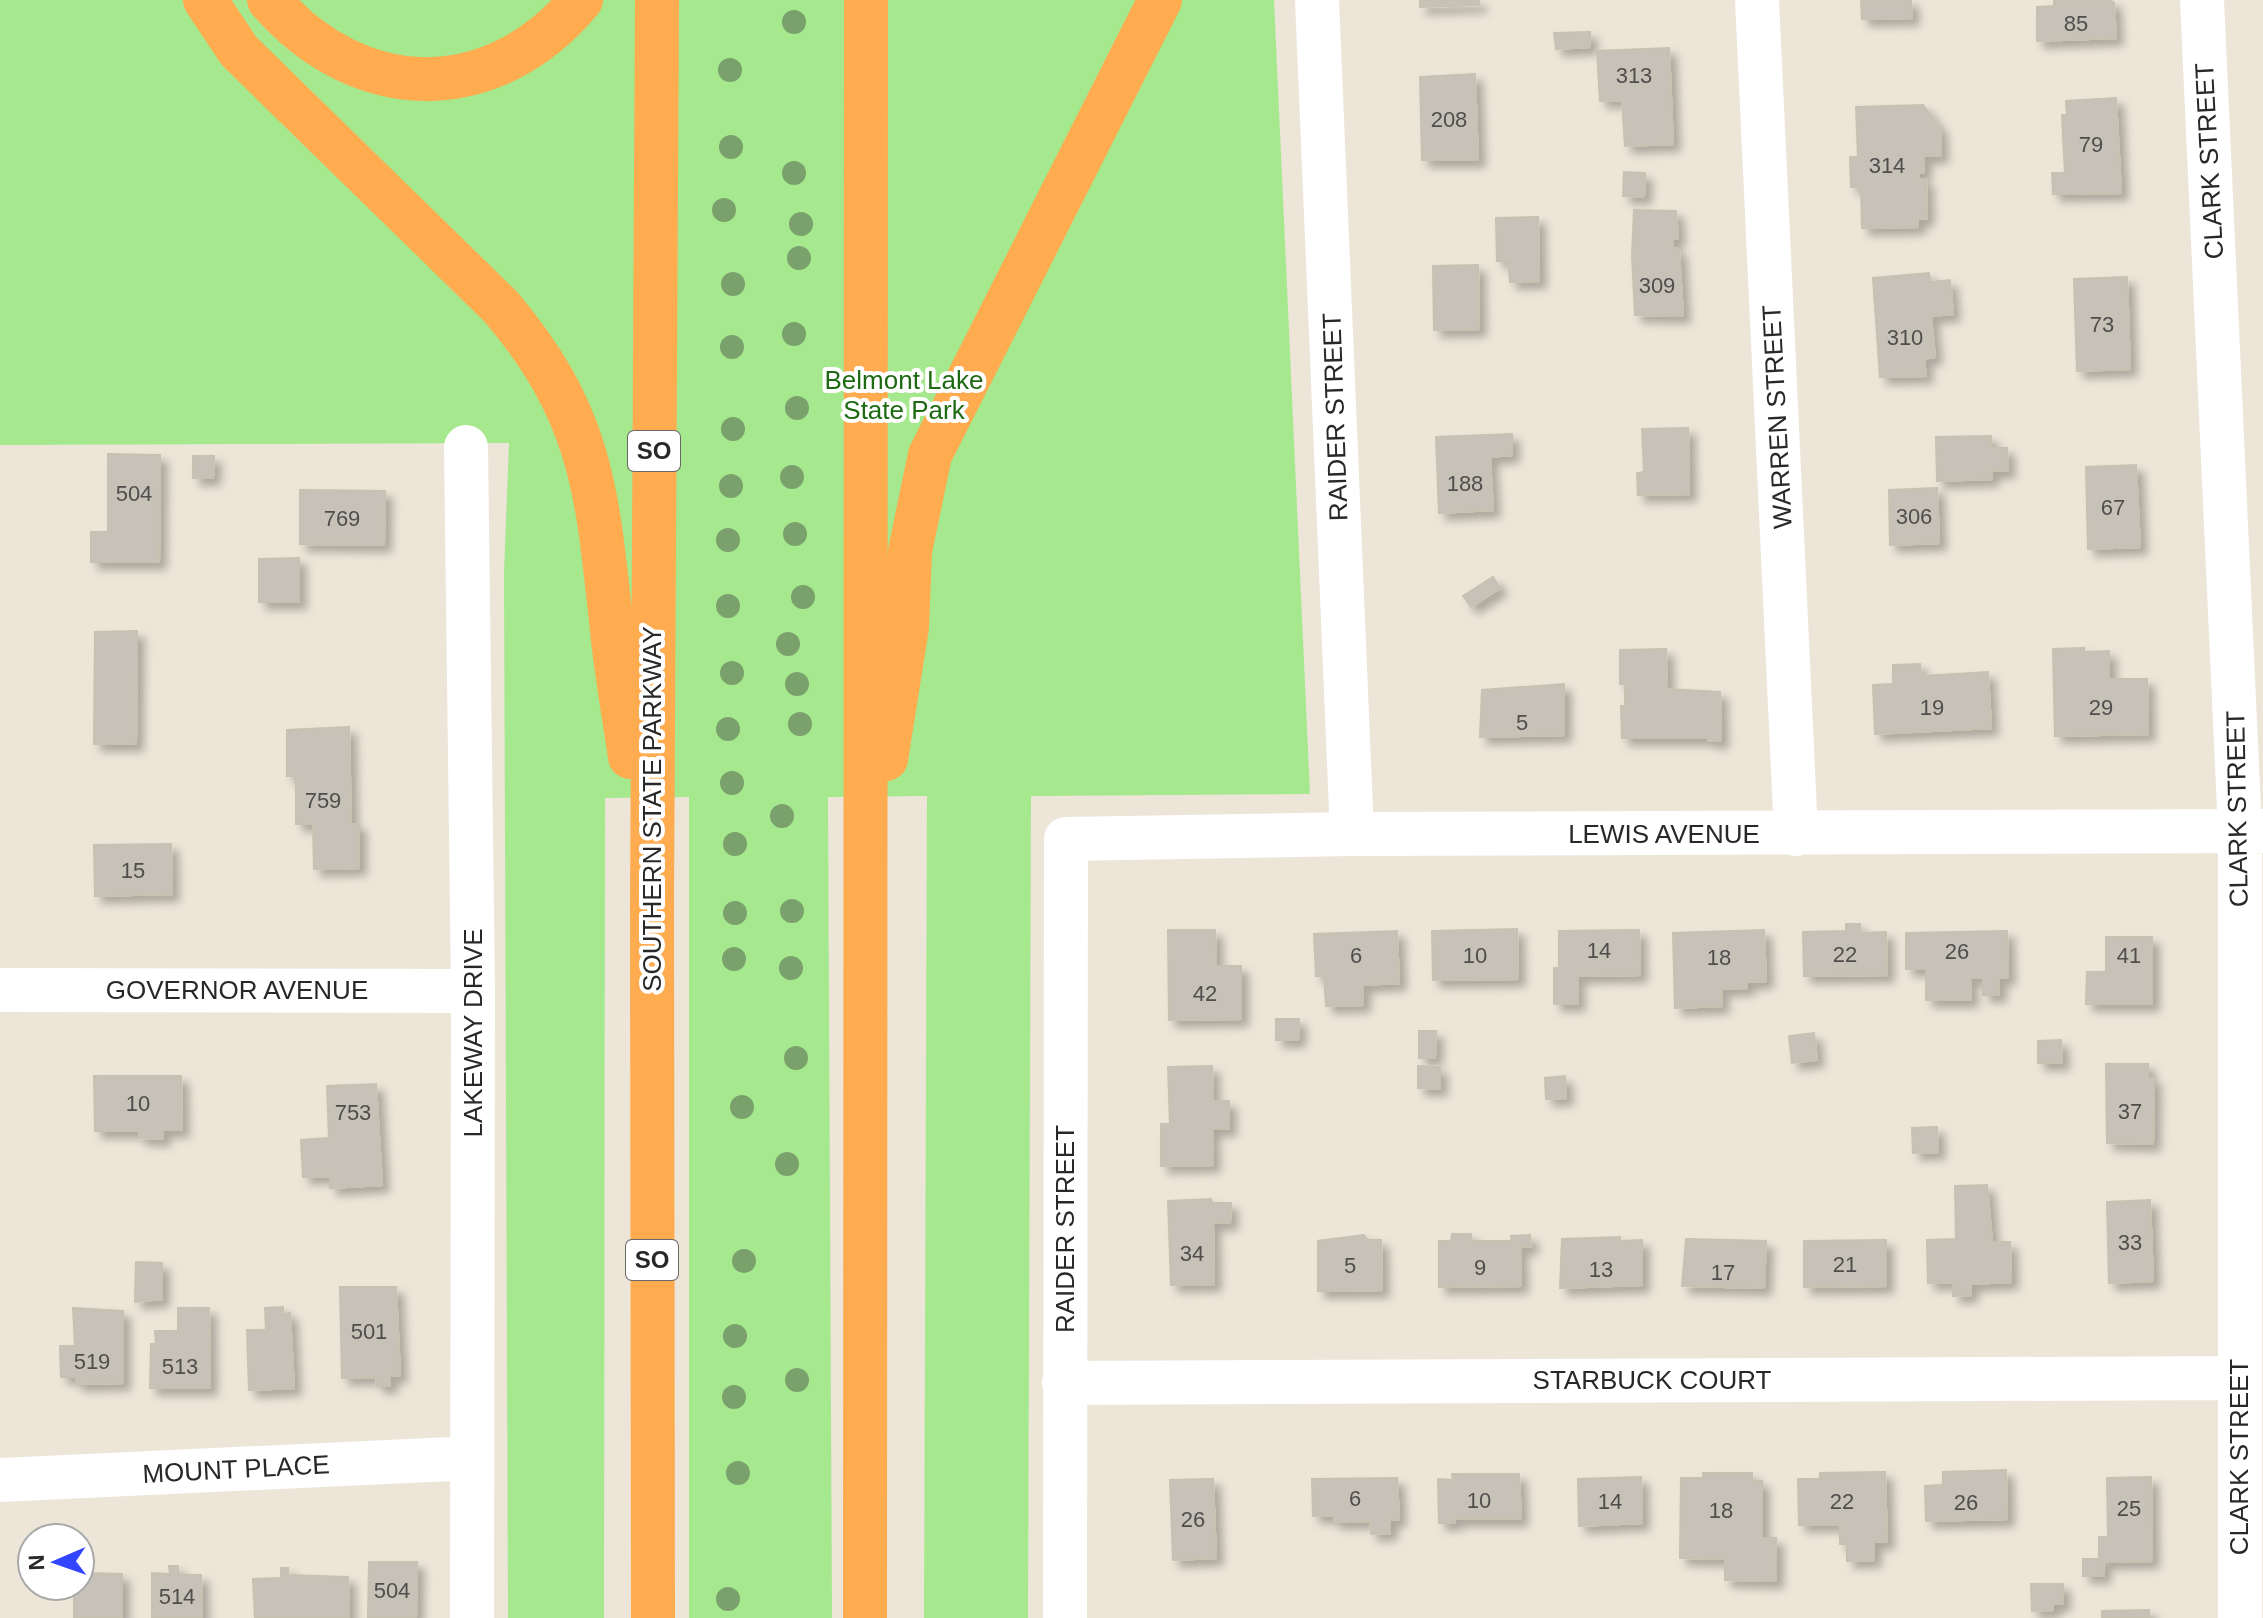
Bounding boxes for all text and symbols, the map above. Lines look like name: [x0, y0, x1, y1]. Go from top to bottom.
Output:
house number: 85: [2064, 11, 2088, 36]
street label: CLARK STREET: [2189, 62, 2229, 260]
house number: 313: [1616, 63, 1652, 88]
house number: 208: [1431, 107, 1467, 132]
house number: 79: [2079, 132, 2103, 157]
house number: 314: [1869, 153, 1905, 178]
house number: 309: [1639, 273, 1675, 298]
street label: WARREN STREET: [1756, 304, 1798, 530]
street label: RAIDER STREET: [1316, 312, 1354, 521]
house number: 73: [2090, 312, 2114, 337]
house number: 310: [1887, 325, 1923, 350]
park label: Belmont Lake State Park: [825, 365, 983, 425]
road number: SO: [628, 431, 680, 471]
house number: 188: [1447, 471, 1483, 496]
house number: 504: [116, 481, 152, 506]
house number: 67: [2101, 495, 2125, 520]
house number: 306: [1896, 504, 1932, 529]
house number: 769: [324, 506, 360, 531]
street label: SOUTHERN STATE PARKWAY: [637, 626, 667, 992]
house number: 19: [1920, 695, 1944, 720]
house number: 29: [2089, 695, 2113, 720]
house number: 5: [1516, 710, 1528, 735]
street label: CLARK STREET: [2220, 710, 2254, 907]
house number: 759: [305, 788, 341, 813]
street label: LEWIS AVENUE: [1568, 819, 1760, 849]
house number: 15: [121, 858, 145, 883]
street label: LAKEWAY DRIVE: [458, 928, 488, 1138]
house number: 14: [1587, 938, 1611, 963]
house number: 26: [1945, 939, 1969, 964]
house number: 22: [1833, 942, 1857, 967]
house number: 6: [1350, 943, 1362, 968]
house number: 10: [1463, 943, 1487, 968]
house number: 41: [2117, 943, 2141, 968]
house number: 18: [1707, 945, 1731, 970]
street label: GOVERNOR AVENUE: [106, 975, 368, 1005]
house number: 42: [1193, 981, 1217, 1006]
house number: 10: [126, 1091, 150, 1116]
house number: 37: [2118, 1099, 2142, 1124]
house number: 753: [335, 1100, 371, 1125]
street label: RAIDER STREET: [1050, 1125, 1080, 1333]
house number: 33: [2118, 1230, 2142, 1255]
road number: SO: [626, 1240, 678, 1280]
house number: 34: [1180, 1241, 1204, 1266]
house number: 21: [1833, 1252, 1857, 1277]
house number: 5: [1344, 1253, 1356, 1278]
house number: 9: [1474, 1255, 1486, 1280]
house number: 13: [1589, 1257, 1613, 1282]
house number: 17: [1711, 1260, 1735, 1285]
house number: 501: [351, 1319, 387, 1344]
house number: 519: [74, 1349, 110, 1374]
house number: 513: [162, 1354, 198, 1379]
street label: CLARK STREET: [2224, 1359, 2254, 1555]
street label: STARBUCK COURT: [1533, 1365, 1772, 1395]
street label: MOUNT PLACE: [142, 1449, 330, 1489]
house number: 6: [1349, 1486, 1361, 1511]
house number: 10: [1467, 1488, 1491, 1513]
house number: 14: [1598, 1489, 1622, 1514]
house number: 22: [1830, 1489, 1854, 1514]
house number: 26: [1954, 1490, 1978, 1515]
house number: 25: [2117, 1496, 2141, 1521]
house number: 18: [1709, 1498, 1733, 1523]
house number: 26: [1181, 1507, 1205, 1532]
north arrow: [16, 1522, 96, 1602]
text: N: [24, 1554, 49, 1571]
house number: 504: [374, 1578, 410, 1603]
house number: 514: [159, 1584, 195, 1609]

